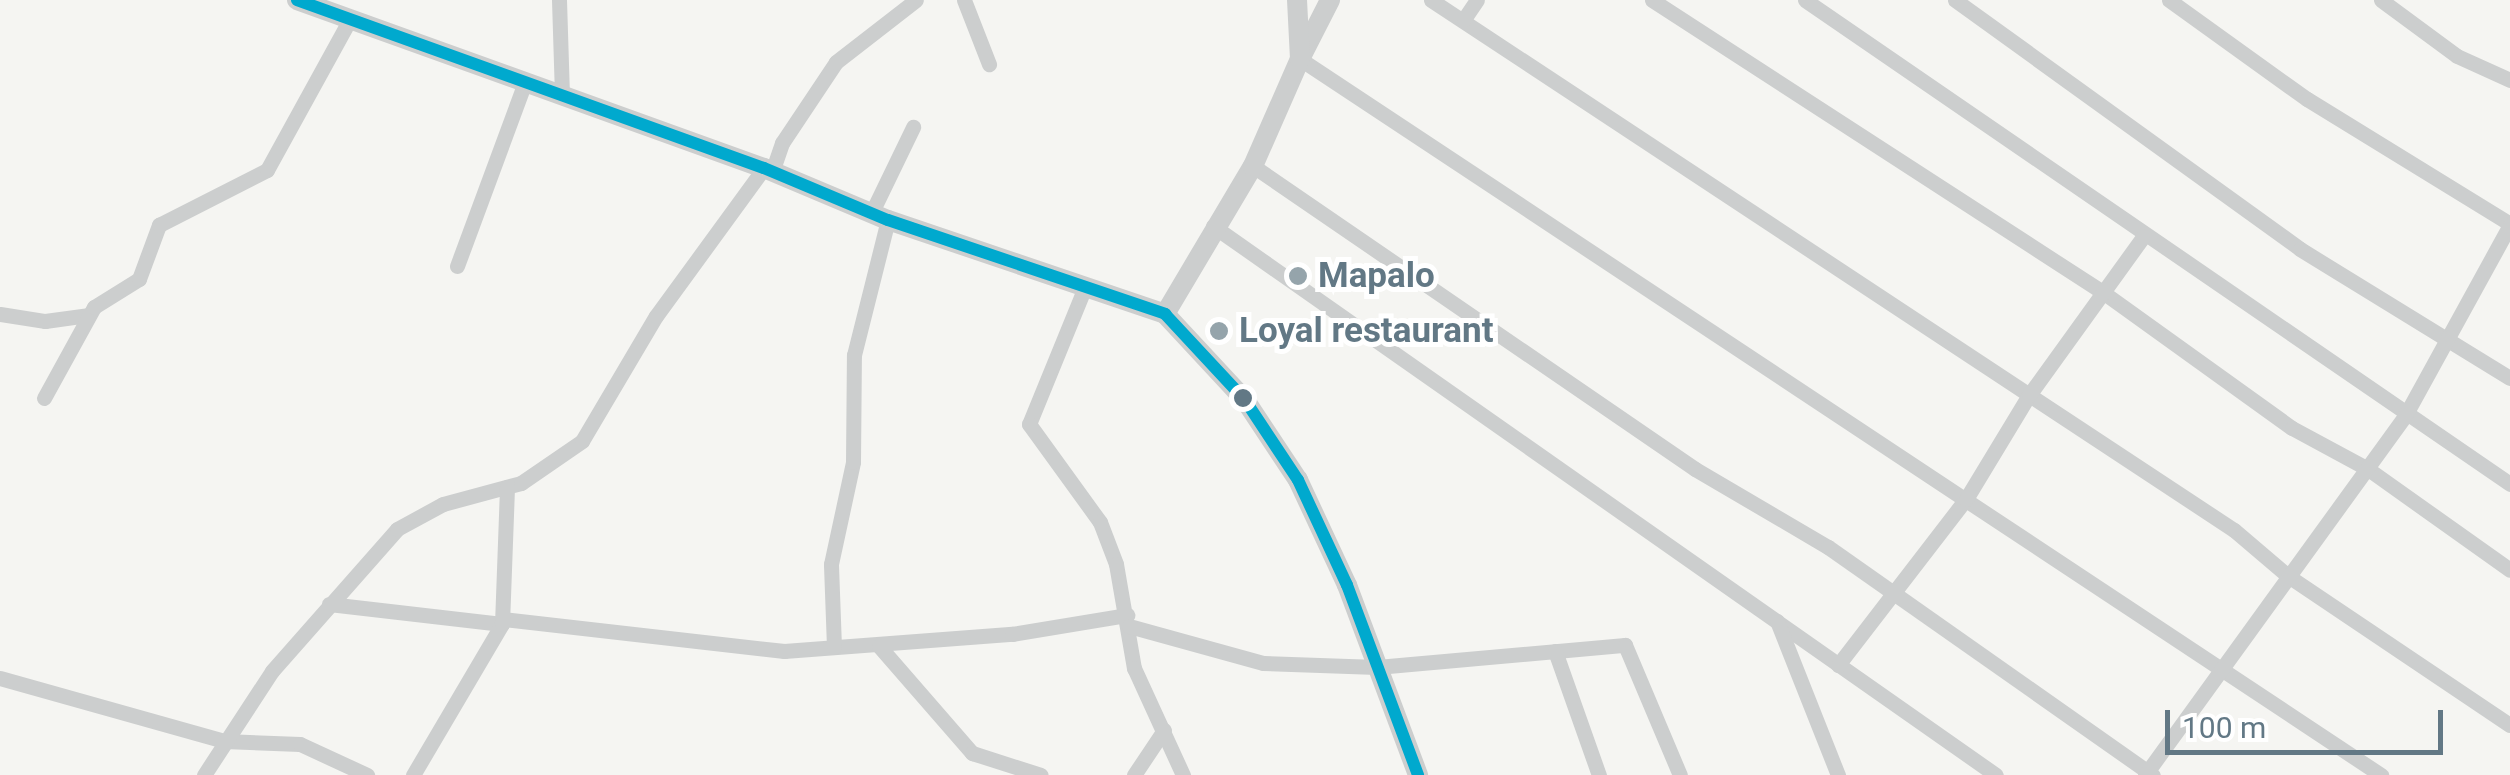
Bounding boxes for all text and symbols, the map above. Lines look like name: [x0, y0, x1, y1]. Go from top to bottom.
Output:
place label: Mapalo: [1318, 255, 1435, 297]
marker: Mapalo: [1287, 265, 1309, 287]
place label: Loyal restaurant: [1239, 310, 1493, 352]
marker: Loyal restaurant: [1208, 320, 1230, 342]
unlabelled marker: [1233, 388, 1253, 408]
scale bar: [2170, 690, 2448, 752]
text: 100 m: [2182, 710, 2266, 745]

